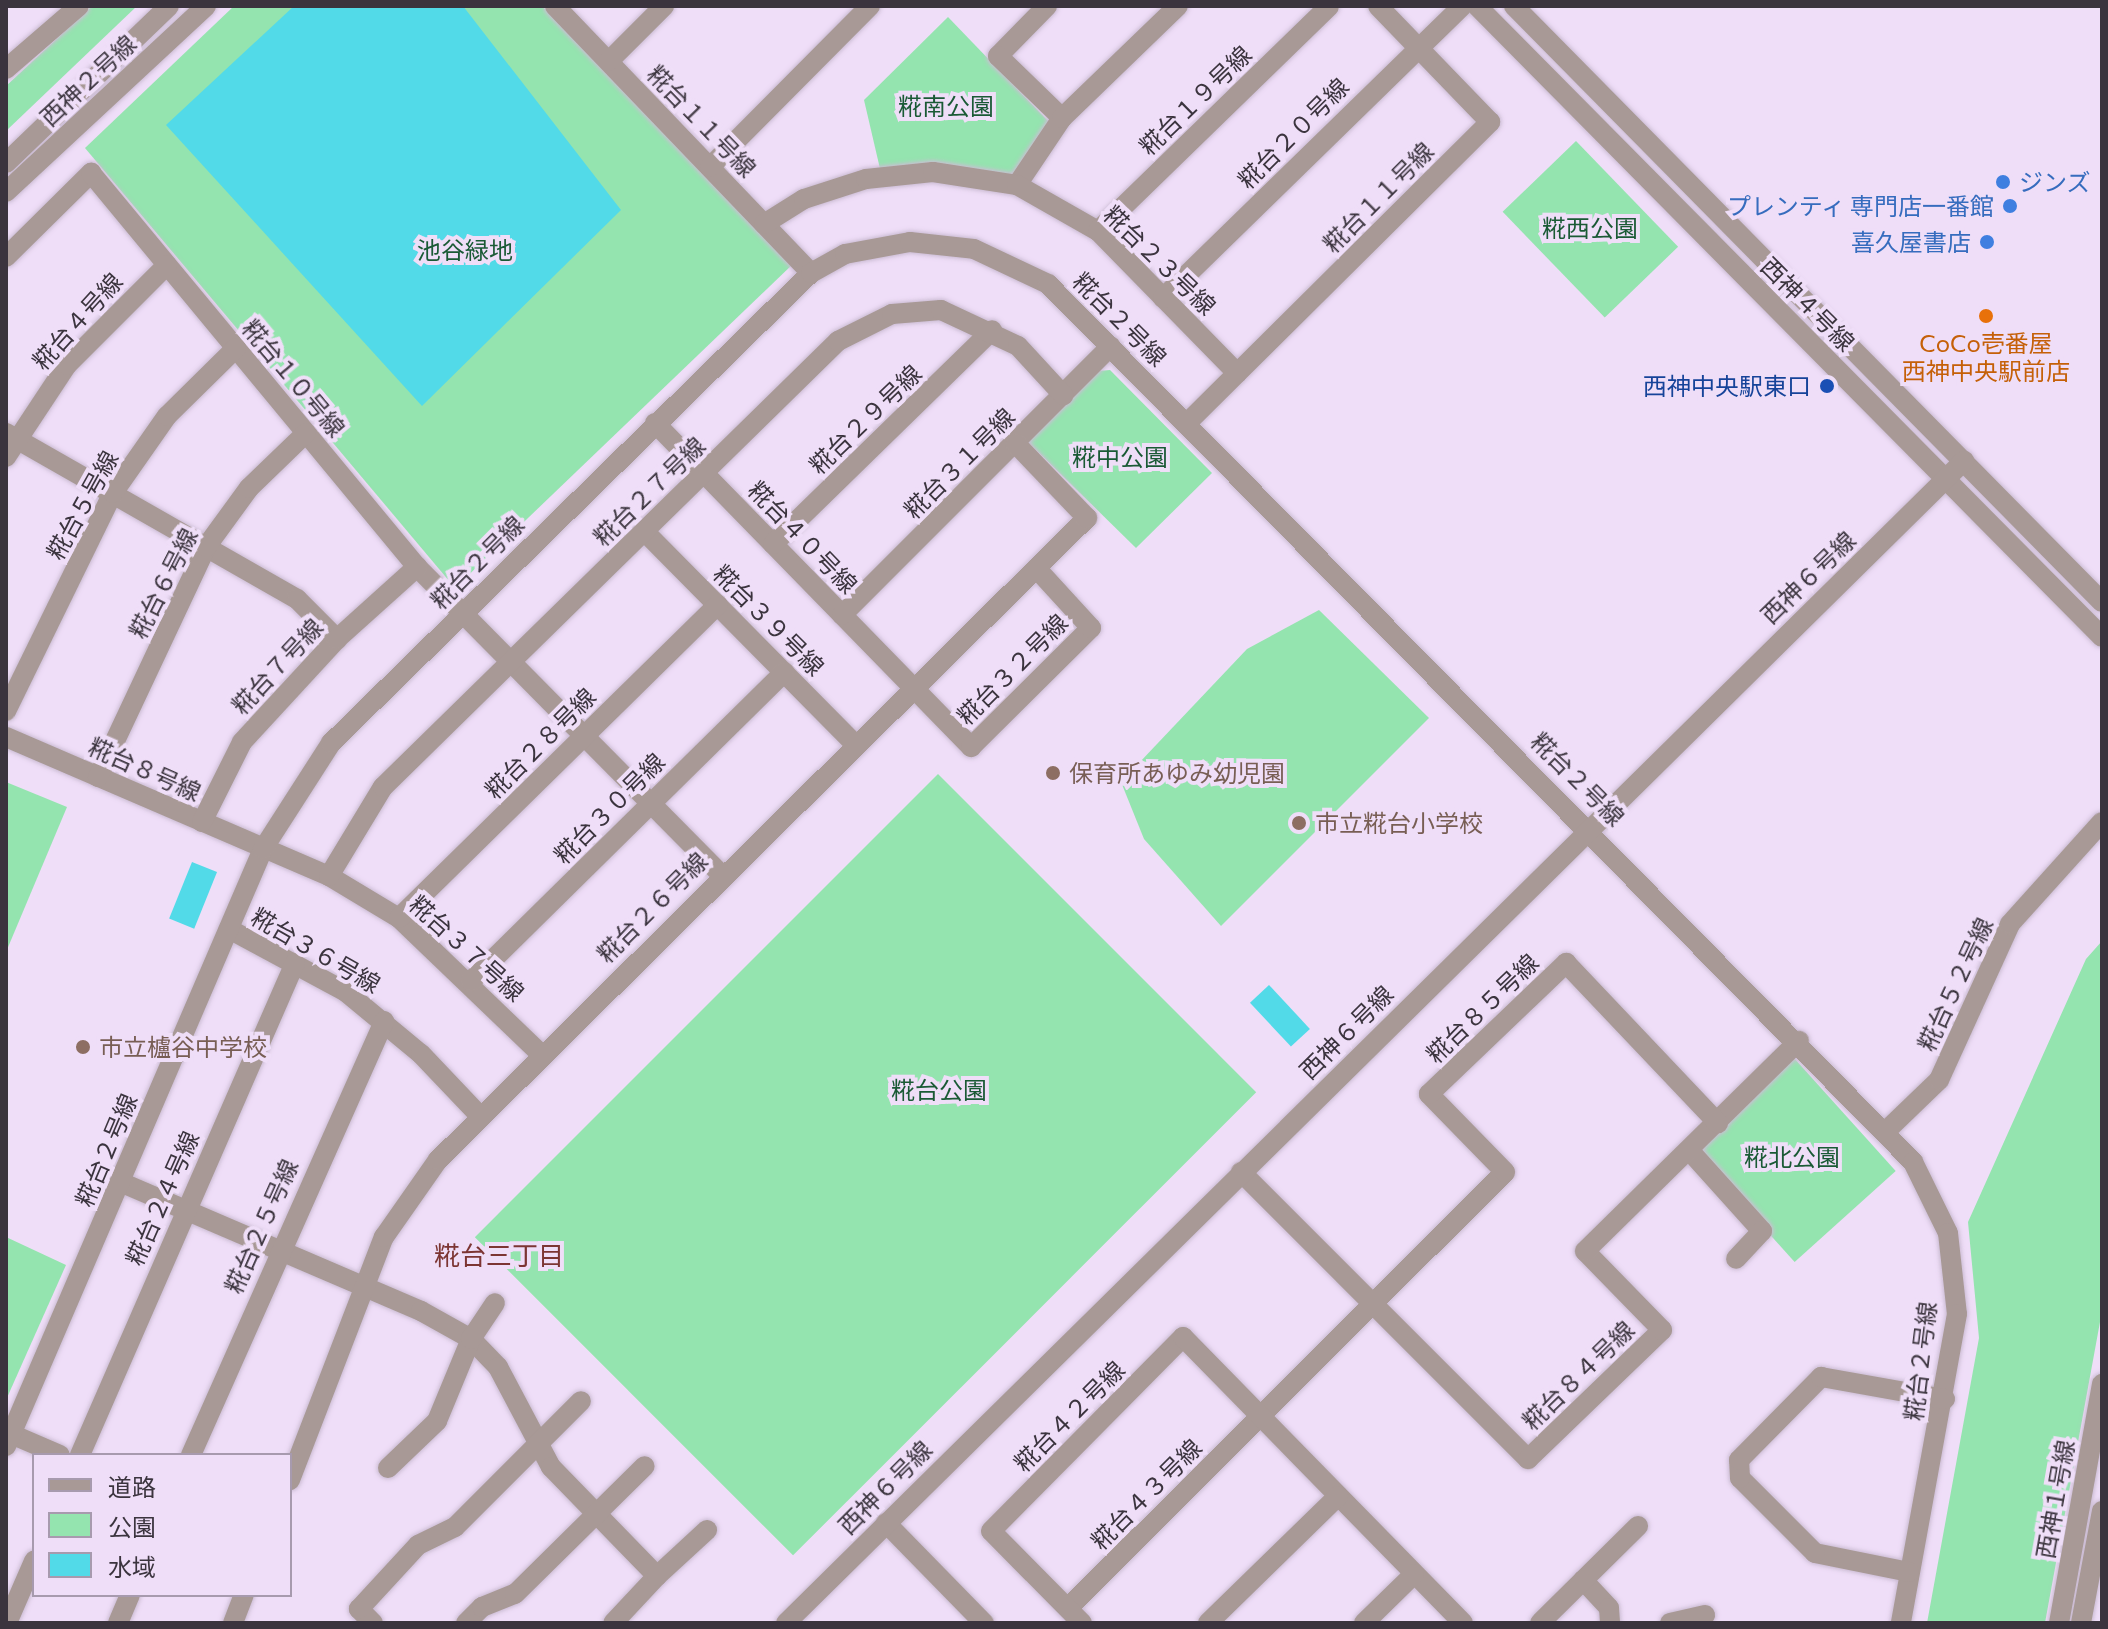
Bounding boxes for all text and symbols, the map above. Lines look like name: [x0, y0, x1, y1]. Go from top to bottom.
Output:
street label: 西神２号線: [34, 29, 142, 131]
street label: 糀台１９号線: [1133, 40, 1257, 160]
street label: 糀台１１号線: [642, 59, 762, 183]
street label: 糀台２０号線: [1232, 72, 1354, 194]
park label: 糀南公園: [898, 92, 994, 120]
street label: 糀台１１号線: [1317, 136, 1439, 258]
place label: ジンズ: [2019, 168, 2091, 196]
marker: ジンズ: [1994, 173, 2012, 191]
place label: プレンティ 専門店一番館: [1725, 192, 1994, 220]
marker: プレンティ 専門店一番館: [2001, 197, 2019, 215]
street label: 糀台２３号線: [1098, 200, 1222, 320]
park label: 糀西公園: [1542, 214, 1638, 242]
place label: 喜久屋書店: [1851, 228, 1971, 256]
marker: 喜久屋書店: [1978, 233, 1996, 251]
park label: 池谷緑地: [417, 236, 513, 264]
street label: 西神４号線: [1755, 251, 1861, 357]
street label: 糀台２号線: [1067, 266, 1173, 372]
street label: 糀台４号線: [26, 267, 128, 375]
marker: CoCo壱番屋 西神中央駅前店: [1977, 307, 1995, 325]
street label: 糀台１０号線: [237, 314, 351, 442]
place label: CoCo壱番屋 西神中央駅前店: [1902, 329, 2070, 385]
street label: 糀台２９号線: [803, 359, 927, 479]
place label: 西神中央駅東口: [1643, 372, 1811, 400]
marker: 西神中央駅東口: [1818, 377, 1836, 395]
street label: 糀台３１号線: [898, 402, 1020, 524]
street label: 糀台２７号線: [587, 431, 711, 551]
park label: 糀中公園: [1072, 443, 1168, 471]
street label: 糀台５号線: [40, 446, 124, 564]
street label: 糀台４０号線: [743, 475, 863, 599]
street label: 糀台２号線: [424, 509, 530, 615]
street label: 糀台６号線: [123, 523, 203, 643]
street label: 西神６号線: [1755, 525, 1861, 629]
street label: 糀台３９号線: [708, 559, 830, 681]
street label: 糀台３２号線: [951, 608, 1073, 730]
street label: 糀台７号線: [226, 612, 328, 720]
street label: 糀台２８号線: [479, 682, 601, 804]
street label: 糀台２号線: [1525, 726, 1631, 832]
street label: 糀台８号線: [84, 731, 206, 807]
street label: 糀台３０号線: [548, 747, 670, 869]
place label: 保育所あゆみ幼児園: [1069, 759, 1285, 787]
marker: 保育所あゆみ幼児園: [1044, 764, 1062, 782]
place label: 市立糀台小学校: [1315, 809, 1483, 837]
marker: 市立糀台小学校: [1290, 814, 1308, 832]
street label: 糀台２６号線: [591, 846, 713, 968]
street label: 糀台３７号線: [404, 889, 530, 1007]
street label: 糀台３６号線: [246, 902, 386, 998]
street label: 糀台５２号線: [1912, 913, 1998, 1055]
street label: 糀台８５号線: [1420, 948, 1544, 1068]
street label: 西神６号線: [1293, 979, 1399, 1085]
place label: 市立櫨谷中学校: [99, 1033, 267, 1061]
marker: 市立櫨谷中学校: [74, 1038, 92, 1056]
park label: 糀台公園: [891, 1076, 987, 1104]
street label: 糀台２号線: [69, 1089, 143, 1211]
street label: 糀台２４号線: [120, 1126, 204, 1270]
park label: 糀北公園: [1744, 1143, 1840, 1171]
street label: 糀台２５号線: [219, 1154, 303, 1298]
district label: 糀台三丁目: [434, 1239, 564, 1271]
street label: 糀台２号線: [1898, 1300, 1942, 1422]
street label: 糀台８４号線: [1516, 1315, 1640, 1435]
street label: 糀台４２号線: [1008, 1355, 1130, 1477]
street label: 糀台４３号線: [1085, 1433, 1207, 1555]
street label: 西神６号線: [832, 1434, 938, 1540]
street label: 西神１号線: [2030, 1437, 2080, 1561]
legend: [32, 1453, 292, 1597]
text: 道路: [108, 1472, 156, 1501]
text: 公園: [108, 1512, 156, 1541]
text: 水域: [108, 1552, 156, 1581]

